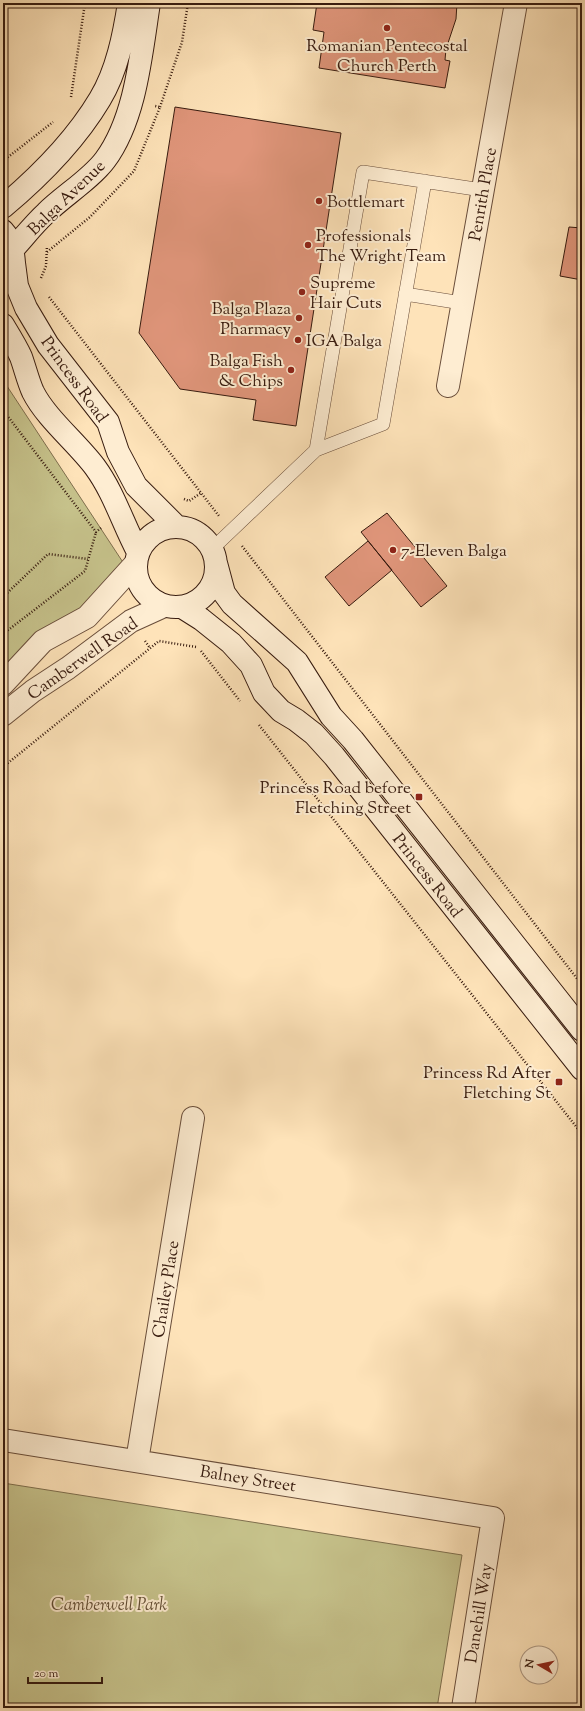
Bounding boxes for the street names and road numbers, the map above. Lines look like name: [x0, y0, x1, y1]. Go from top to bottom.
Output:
street label: Penrith Place: [464, 146, 504, 243]
street label: Balga Avenue: [23, 155, 112, 242]
street label: Princess Road: [34, 332, 113, 428]
street label: Camberwell Road: [23, 612, 144, 707]
street label: Princess Road: [386, 829, 467, 924]
street label: Chailey Place: [147, 1239, 187, 1340]
street label: Balney Street: [198, 1461, 298, 1499]
street label: Danehill Way: [460, 1561, 500, 1665]

